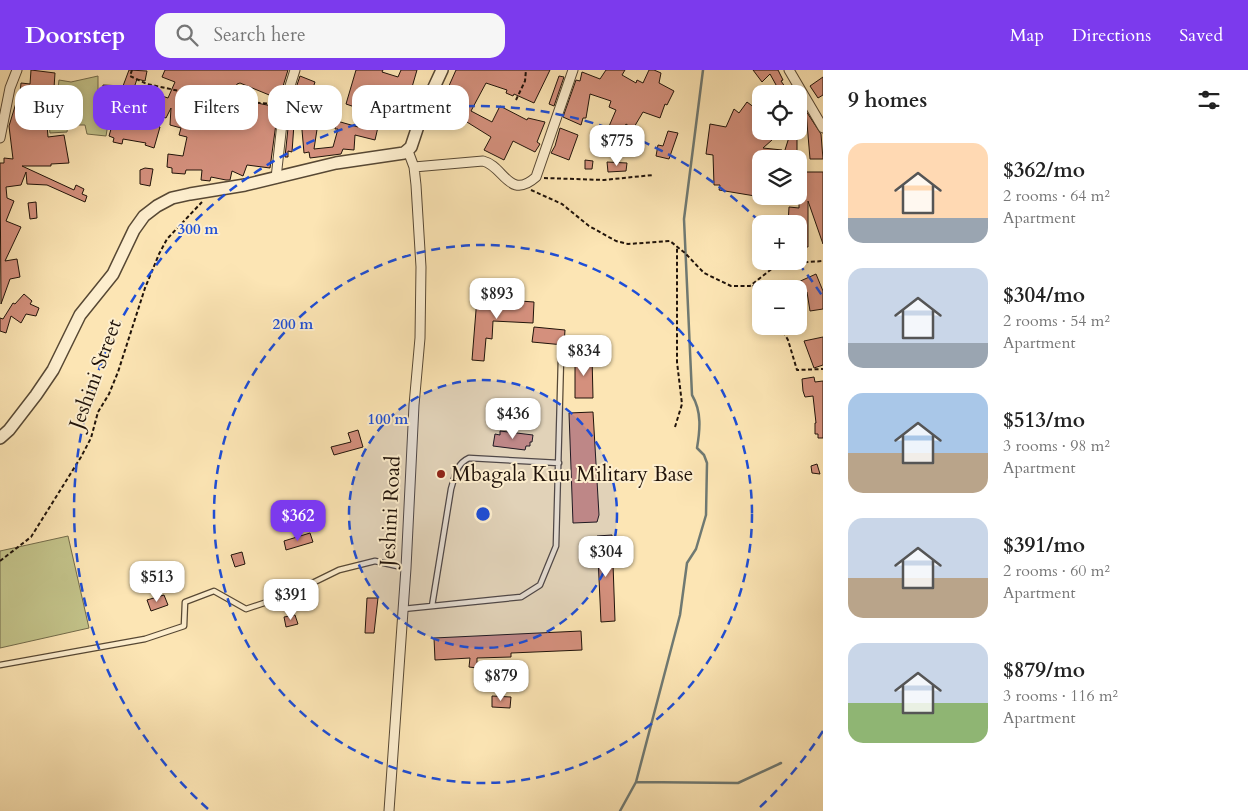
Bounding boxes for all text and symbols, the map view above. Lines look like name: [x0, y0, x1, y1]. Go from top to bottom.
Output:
search box: [155, 13, 505, 58]
text: Doorstep: [25, 19, 125, 52]
icon: search: [173, 21, 201, 49]
text: Search here: [213, 22, 306, 48]
text: Map: [1010, 23, 1044, 48]
text: Directions: [1072, 23, 1151, 48]
text: Saved: [1179, 23, 1223, 48]
chip: Buy: [15, 85, 83, 130]
chip: Rent: [93, 85, 165, 130]
chip: Filters: [175, 85, 258, 130]
chip: New: [268, 85, 342, 130]
chip: Apartment: [352, 85, 469, 130]
map controls: [752, 85, 807, 335]
button: locate: [752, 85, 807, 140]
text: 9 homes: [848, 86, 927, 115]
icon: filters: [1195, 86, 1223, 114]
pin: $775: [587, 124, 647, 167]
text: $775: [601, 130, 633, 152]
button: layers: [752, 150, 807, 205]
text: $362/mo: [1003, 156, 1085, 185]
icon: home: [888, 163, 948, 223]
text: 2 rooms · 64 m²: [1003, 185, 1110, 207]
text: Apartment: [1003, 207, 1076, 229]
button: +: [752, 215, 807, 270]
text: 300 m: [178, 219, 219, 239]
pin: $893: [467, 278, 527, 320]
button: −: [752, 280, 807, 335]
text: $304/mo: [1003, 281, 1085, 310]
text: $893: [481, 283, 513, 305]
icon: home: [888, 288, 948, 348]
text: 2 rooms · 54 m²: [1003, 310, 1110, 332]
text: 200 m: [273, 314, 314, 334]
street label: Jeshini Street: [61, 315, 129, 436]
text: Apartment: [1003, 332, 1076, 354]
pin: $834: [554, 334, 614, 377]
text: $834: [568, 340, 600, 362]
pin: $436: [483, 398, 543, 440]
text: $436: [497, 403, 529, 425]
text: $513/mo: [1003, 406, 1085, 435]
text: 100 m: [368, 409, 409, 429]
icon: home: [888, 413, 948, 473]
text: 3 rooms · 98 m²: [1003, 435, 1110, 457]
street label: Jeshini Road: [373, 455, 408, 570]
text: Apartment: [1003, 457, 1076, 479]
place label: Mbagala Kuu Military Base: [451, 460, 693, 489]
marker: Mbagala Kuu Military Base: [435, 468, 447, 480]
pin: $362: [268, 500, 328, 542]
text: $362: [282, 505, 314, 527]
centre of rings: [474, 505, 492, 523]
text: $391/mo: [1003, 531, 1085, 560]
pin: $304: [576, 536, 636, 578]
icon: home: [888, 538, 948, 598]
text: $304: [590, 541, 622, 563]
pin: $513: [127, 560, 187, 603]
text: 2 rooms · 60 m²: [1003, 560, 1110, 582]
text: $513: [141, 566, 173, 588]
pin: $391: [261, 578, 321, 621]
text: Apartment: [1003, 582, 1076, 604]
text: $391: [275, 584, 307, 606]
text: $879/mo: [1003, 656, 1085, 685]
pin: $879: [471, 660, 531, 702]
icon: home: [888, 663, 948, 723]
text: $879: [485, 665, 517, 687]
text: 3 rooms · 116 m²: [1003, 685, 1118, 707]
text: Apartment: [1003, 707, 1076, 729]

